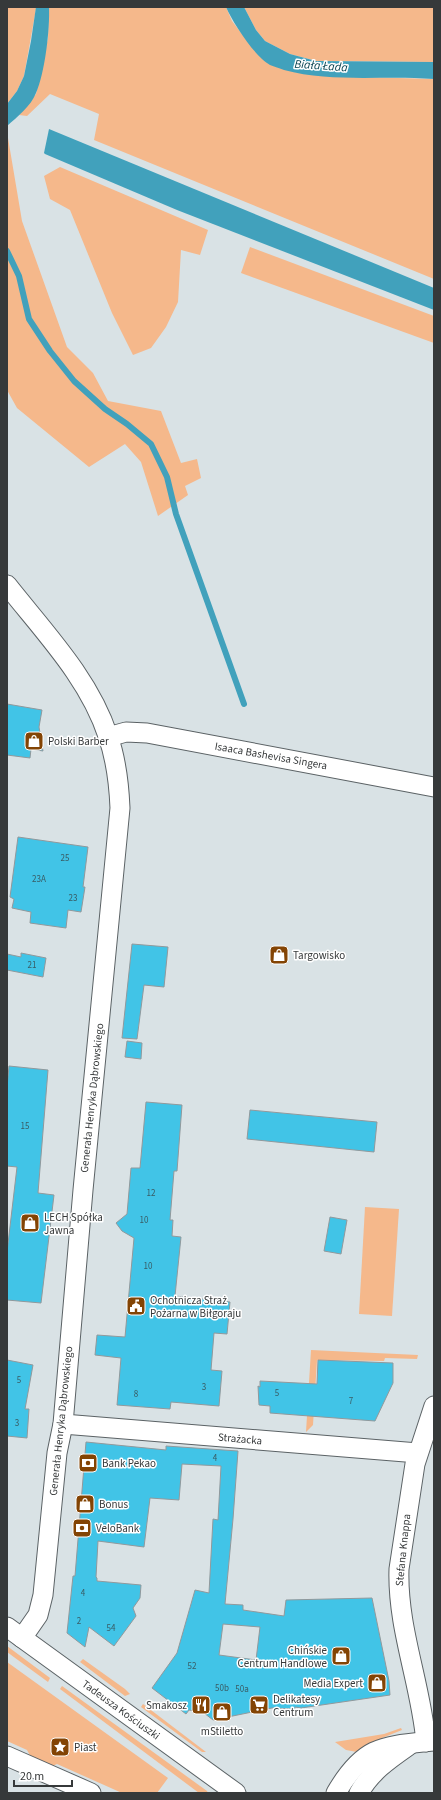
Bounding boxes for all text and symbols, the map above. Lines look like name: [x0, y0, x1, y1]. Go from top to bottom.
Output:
water label: Biała Łada: [294, 56, 349, 76]
shop icon: Polski Barber: [23, 730, 45, 752]
place label: Polski Barber: [48, 734, 109, 749]
street label: Isaaca Bashevisa Singera: [214, 739, 328, 773]
house number: 25: [61, 852, 70, 865]
house number: 23A: [32, 873, 46, 886]
house number: 23: [69, 892, 78, 905]
shop icon: Targowisko: [268, 944, 290, 966]
place label: Targowisko: [293, 948, 345, 963]
house number: 21: [28, 959, 36, 972]
street label: Generała Henryka Dąbrowskiego: [77, 1022, 107, 1173]
house number: 15: [21, 1120, 30, 1133]
house number: 12: [147, 1187, 156, 1200]
place label: LECH Spółka Jawna: [44, 1210, 103, 1238]
shop icon: LECH Spółka Jawna: [19, 1212, 41, 1234]
house number: 10: [140, 1214, 149, 1227]
house number: 10: [144, 1260, 153, 1273]
place label: Ochotnicza Straż Pożarna w Biłgoraju: [150, 1293, 241, 1321]
public building icon: Ochotnicza Straż Pożarna w Biłgoraju: [125, 1295, 147, 1317]
street label: Generała Henryka Dąbrowskiego: [46, 1345, 76, 1496]
house number: 5: [17, 1374, 22, 1387]
house number: 3: [202, 1381, 207, 1394]
house number: 5: [275, 1387, 280, 1400]
house number: 8: [134, 1388, 139, 1401]
house number: 7: [349, 1395, 354, 1408]
house number: 3: [15, 1417, 20, 1430]
street label: Strażacka: [217, 1430, 263, 1448]
bank icon: Bank Pekao: [77, 1452, 99, 1474]
house number: 4: [213, 1452, 218, 1465]
place label: Bank Pekao: [102, 1456, 156, 1471]
shop icon: Bonus: [74, 1493, 96, 1515]
place label: Bonus: [99, 1497, 128, 1512]
street label: Stefana Knappa: [392, 1513, 414, 1587]
bank icon: VeloBank: [71, 1517, 93, 1539]
place label: VeloBank: [96, 1521, 140, 1536]
house number: 4: [81, 1587, 86, 1600]
house number: 2: [77, 1615, 82, 1628]
house number: 54: [107, 1622, 116, 1635]
place label: Chińskie Centrum Handlowe: [238, 1643, 328, 1671]
shop icon: Chińskie Centrum Handlowe: [330, 1645, 352, 1667]
house number: 52: [188, 1660, 197, 1673]
shop icon: Media Expert: [366, 1672, 388, 1694]
place label: Media Expert: [304, 1676, 363, 1691]
street label: Tadeusza Kościuszki: [79, 1677, 163, 1743]
house number: 50b: [215, 1682, 229, 1695]
house number: 50a: [235, 1683, 249, 1696]
place label: Delikatesy Centrum: [273, 1692, 320, 1720]
restaurant icon: Smakosz: [190, 1694, 212, 1716]
supermarket icon: Delikatesy Centrum: [248, 1694, 270, 1716]
place label: Smakosz: [146, 1698, 187, 1713]
shop icon: mStiletto: [211, 1701, 233, 1723]
place label: mStiletto: [201, 1724, 243, 1739]
place icon: Piast: [49, 1736, 71, 1758]
place label: Piast: [74, 1740, 97, 1755]
scale bar: [14, 1762, 72, 1788]
text: 20 m: [20, 1768, 44, 1785]

